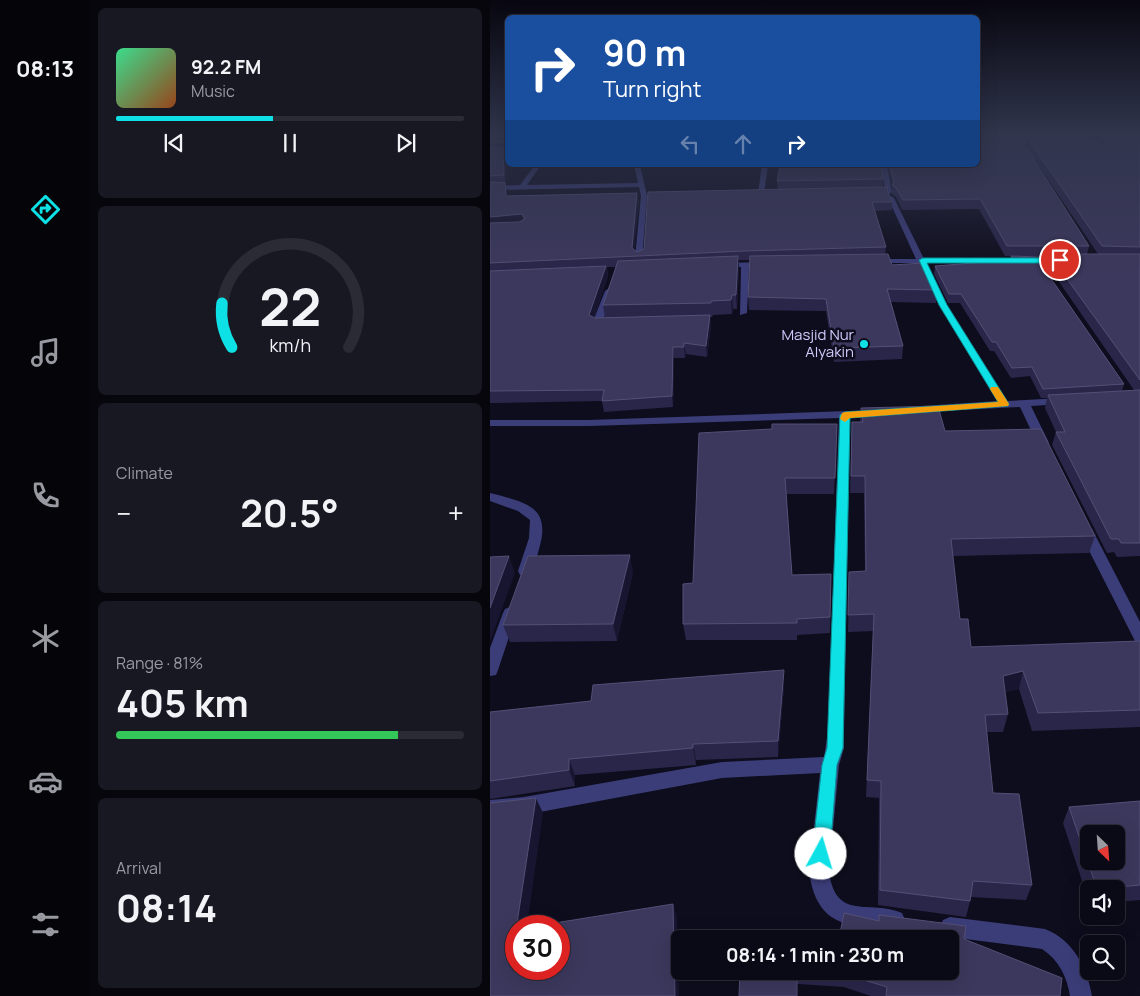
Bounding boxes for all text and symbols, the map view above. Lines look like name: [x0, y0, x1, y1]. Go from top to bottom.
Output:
text: 90 m: [603, 29, 686, 77]
icon: right: [520, 35, 585, 100]
text: 08:13: [16, 54, 74, 84]
text: 92.2 FM: [191, 54, 261, 80]
text: Turn right: [603, 74, 701, 104]
text: Music: [191, 80, 235, 102]
icon: previous: [160, 129, 188, 157]
icon: pause: [276, 129, 304, 157]
icon: next: [392, 129, 420, 157]
icon: left: [676, 130, 704, 158]
icon: ahead: [729, 130, 757, 158]
icon: right: [782, 130, 810, 158]
icon: directions: [28, 192, 63, 227]
pin: [1039, 239, 1081, 281]
icon: arrive: [1046, 246, 1074, 274]
text: 22: [259, 271, 321, 342]
place label: Masjid Nur Alyakin: [781, 324, 855, 362]
text: km/h: [269, 333, 311, 357]
icon: music: [28, 335, 63, 370]
marker: Masjid Nur Alyakin: [858, 338, 870, 350]
text: Climate: [116, 462, 173, 484]
icon: phone: [28, 478, 63, 513]
text: 20.5°: [240, 486, 339, 538]
text: −: [116, 494, 131, 532]
text: +: [448, 494, 464, 532]
icon: climate: [28, 621, 63, 656]
text: Range · 81%: [116, 652, 203, 674]
text: 405 km: [116, 676, 249, 728]
icon: car: [28, 764, 63, 799]
north arrow: [1080, 825, 1125, 870]
map controls: [1080, 825, 1125, 980]
position arrow: [794, 827, 846, 879]
text: Arrival: [116, 857, 162, 879]
button: sound: [1080, 880, 1125, 925]
text: 08:14: [116, 881, 217, 933]
icon: filters: [28, 907, 63, 942]
speed limit sign: 30: [505, 915, 570, 980]
button: search: [1080, 935, 1125, 980]
text: 08:14 · 1 min · 230 m: [726, 942, 904, 968]

